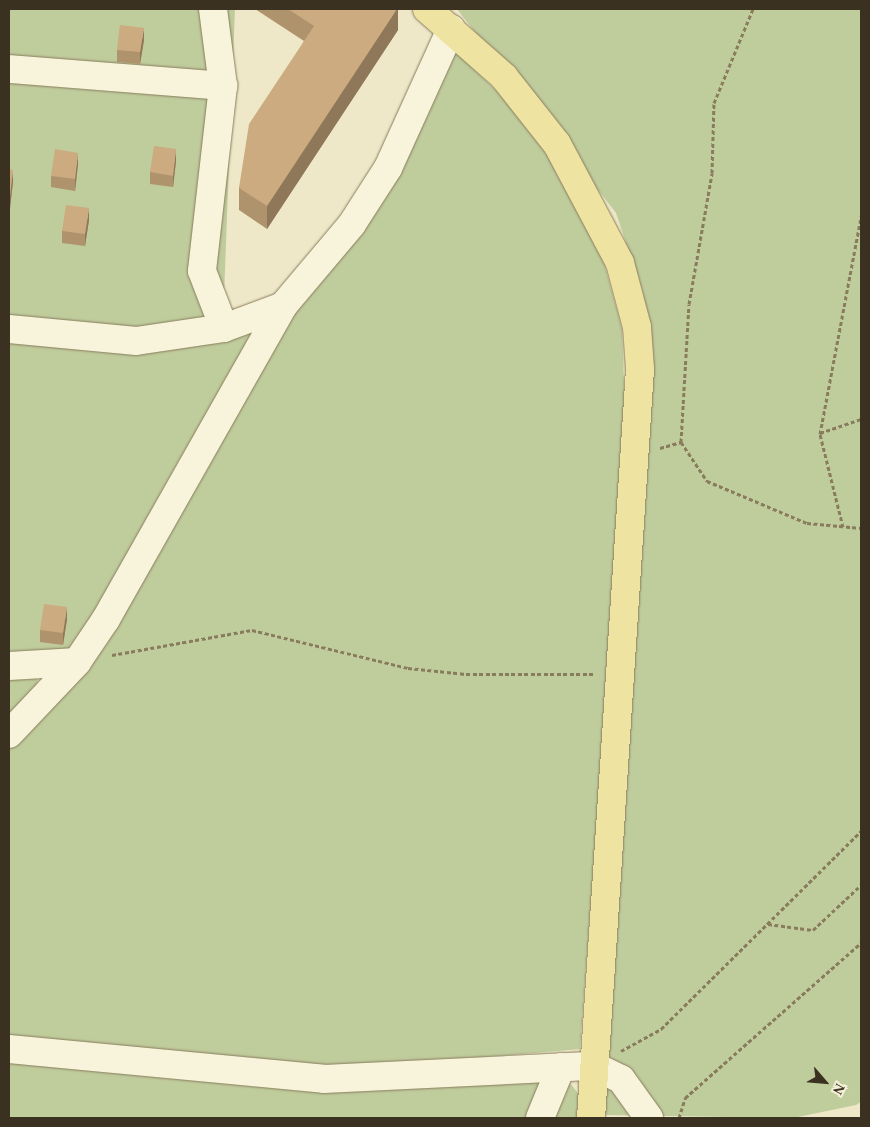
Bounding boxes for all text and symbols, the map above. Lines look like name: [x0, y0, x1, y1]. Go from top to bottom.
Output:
north arrow: [800, 1057, 850, 1107]
text: N: [830, 1081, 848, 1097]

